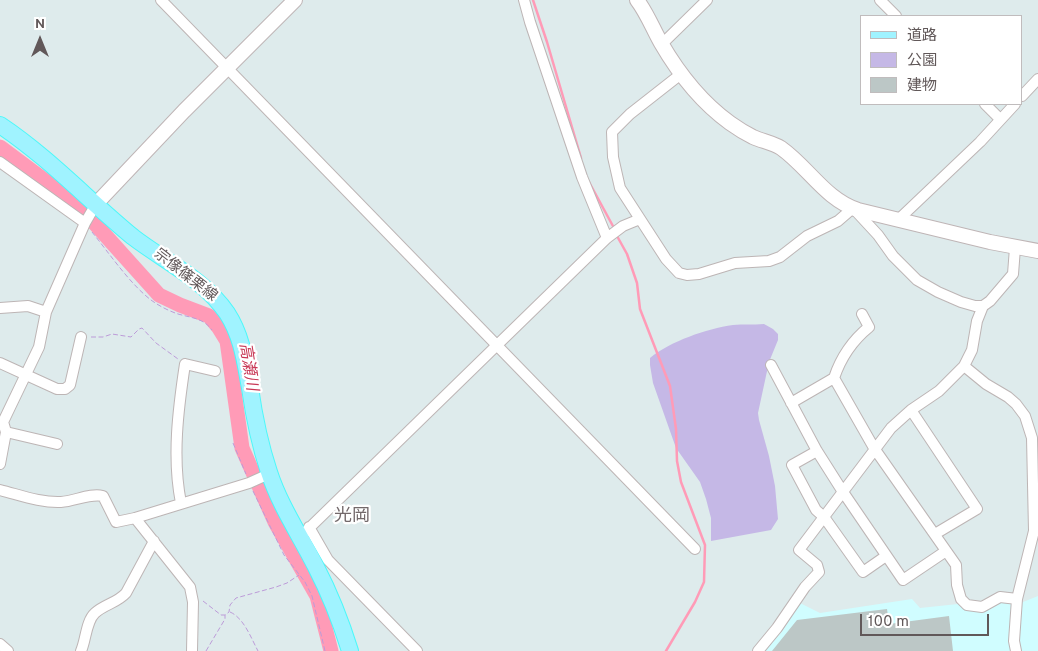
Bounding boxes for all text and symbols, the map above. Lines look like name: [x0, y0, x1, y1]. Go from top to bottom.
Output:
north arrow: [15, 15, 65, 65]
legend: [860, 15, 1023, 105]
text: N: [35, 16, 45, 33]
text: 道路: [907, 27, 937, 46]
text: 公園: [907, 52, 937, 71]
text: 建物: [907, 77, 937, 96]
street label: 宗像篠栗線: [150, 246, 220, 306]
water label: 高瀬川: [234, 342, 260, 392]
district label: 光岡: [334, 506, 370, 528]
scale bar: [863, 604, 992, 636]
text: 100 m: [868, 613, 909, 632]

